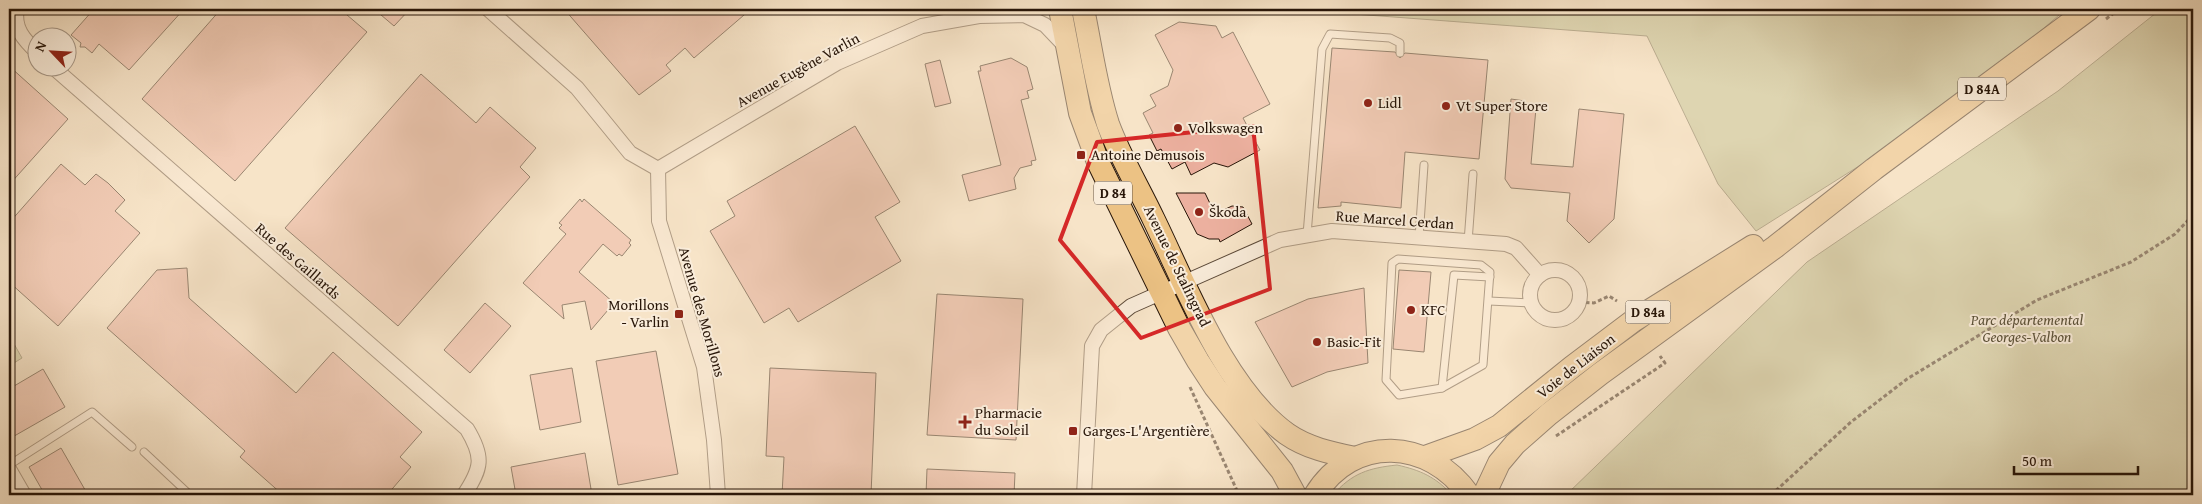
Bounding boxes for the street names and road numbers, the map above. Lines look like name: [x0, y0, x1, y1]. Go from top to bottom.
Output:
street label: Avenue Eugène Varlin: [733, 27, 863, 112]
road number: D 84A: [1958, 78, 2006, 100]
road number: D 84: [1094, 182, 1132, 204]
street label: Avenue de Stalingrad: [1139, 201, 1216, 330]
street label: Rue Marcel Cerdan: [1335, 205, 1455, 234]
street label: Rue des Gaillards: [251, 218, 346, 304]
street label: Avenue des Morillons: [674, 244, 731, 379]
road number: D 84a: [1626, 300, 1670, 324]
street label: Voie de Liaison: [1532, 328, 1620, 403]

